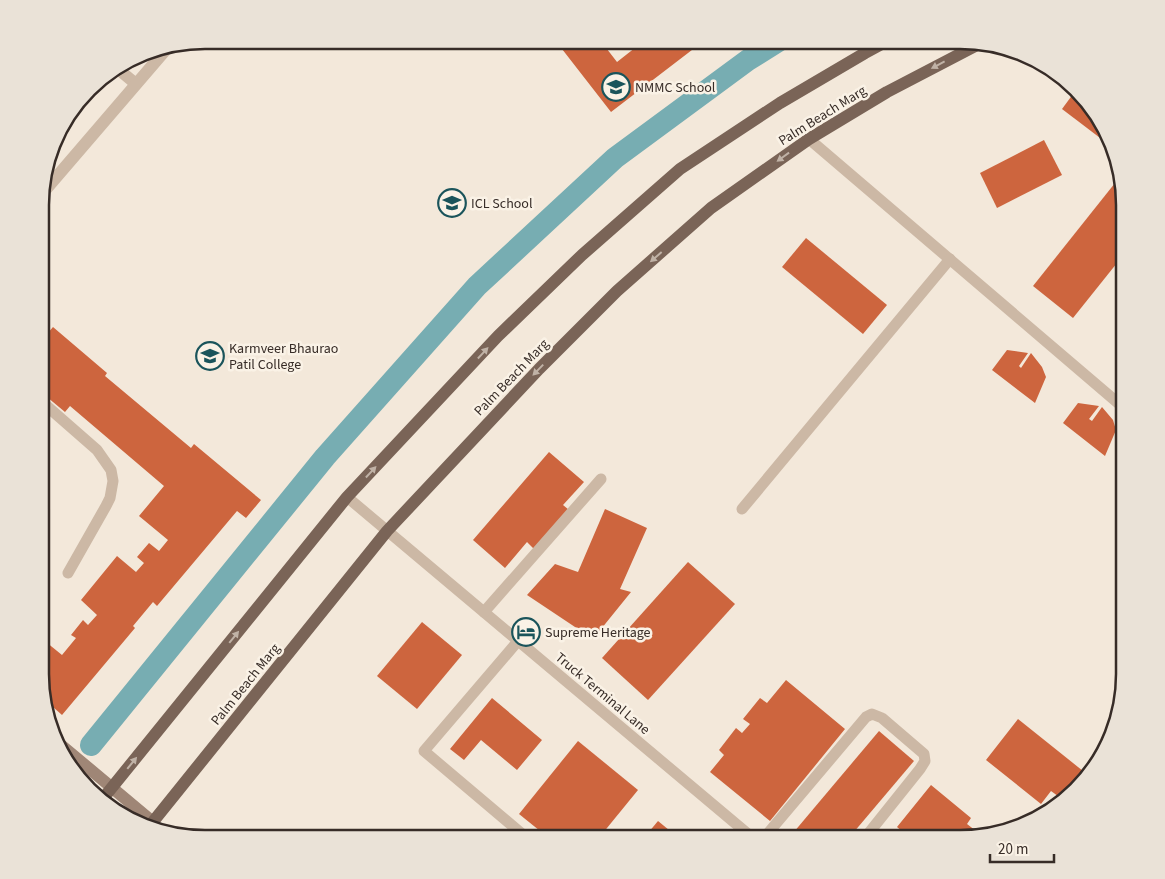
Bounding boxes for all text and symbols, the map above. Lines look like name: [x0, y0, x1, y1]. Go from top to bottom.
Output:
one-way arrow: [931, 61, 945, 69]
school or university icon: NMMC School: [601, 72, 631, 102]
place label: NMMC School: [635, 78, 716, 98]
street label: Palm Beach Marg: [775, 81, 870, 151]
one-way arrow: [776, 152, 790, 162]
school or university icon: ICL School: [437, 188, 467, 218]
place label: ICL School: [471, 194, 533, 214]
one-way arrow: [649, 252, 662, 263]
street label: Palm Beach Marg: [470, 335, 554, 421]
place label: Karmveer Bhaurao Patil College: [229, 339, 338, 375]
school or university icon: Karmveer Bhaurao Patil College: [195, 341, 225, 371]
one-way arrow: [477, 348, 489, 360]
one-way arrow: [532, 363, 544, 375]
one-way arrow: [365, 466, 377, 478]
hotel icon: Supreme Heritage: [511, 617, 541, 647]
place label: Supreme Heritage: [545, 623, 651, 643]
one-way arrow: [229, 631, 240, 644]
street label: Palm Beach Marg: [206, 639, 285, 730]
street label: Truck Terminal Lane: [551, 648, 654, 740]
one-way arrow: [126, 757, 137, 770]
scale bar: [990, 832, 1054, 864]
text: 20 m: [998, 839, 1028, 860]

